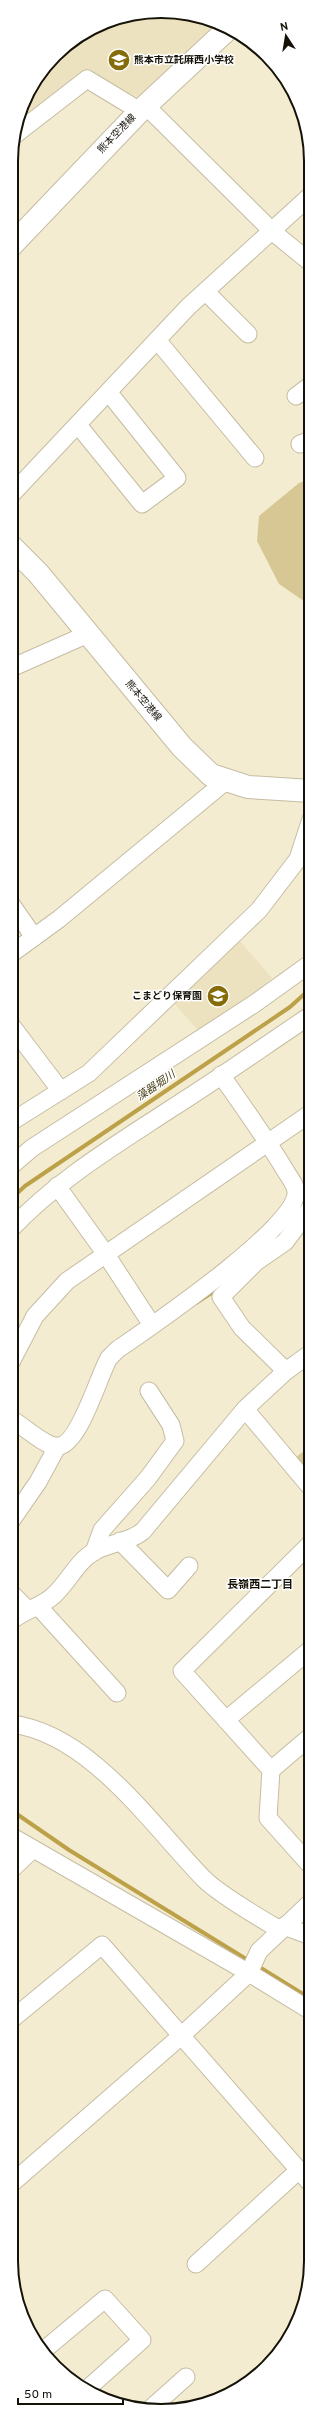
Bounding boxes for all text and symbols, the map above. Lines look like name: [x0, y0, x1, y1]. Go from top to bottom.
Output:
north arrow: [266, 16, 306, 56]
text: N: [279, 20, 289, 35]
school or university icon: 熊本市立託麻西小学校: [106, 47, 132, 73]
place label: 熊本市立託麻西小学校: [134, 54, 234, 67]
street label: 熊本空港線: [95, 112, 139, 156]
street label: 熊本空港線: [122, 678, 164, 724]
school or university icon: こまどり保育園: [205, 983, 231, 1009]
place label: こまどり保育園: [132, 990, 202, 1003]
water label: 藻器堀川: [134, 1067, 179, 1104]
district label: 長嶺西二丁目: [227, 1578, 293, 1592]
scale bar: [18, 2380, 123, 2406]
text: 50 m: [24, 2387, 52, 2403]

